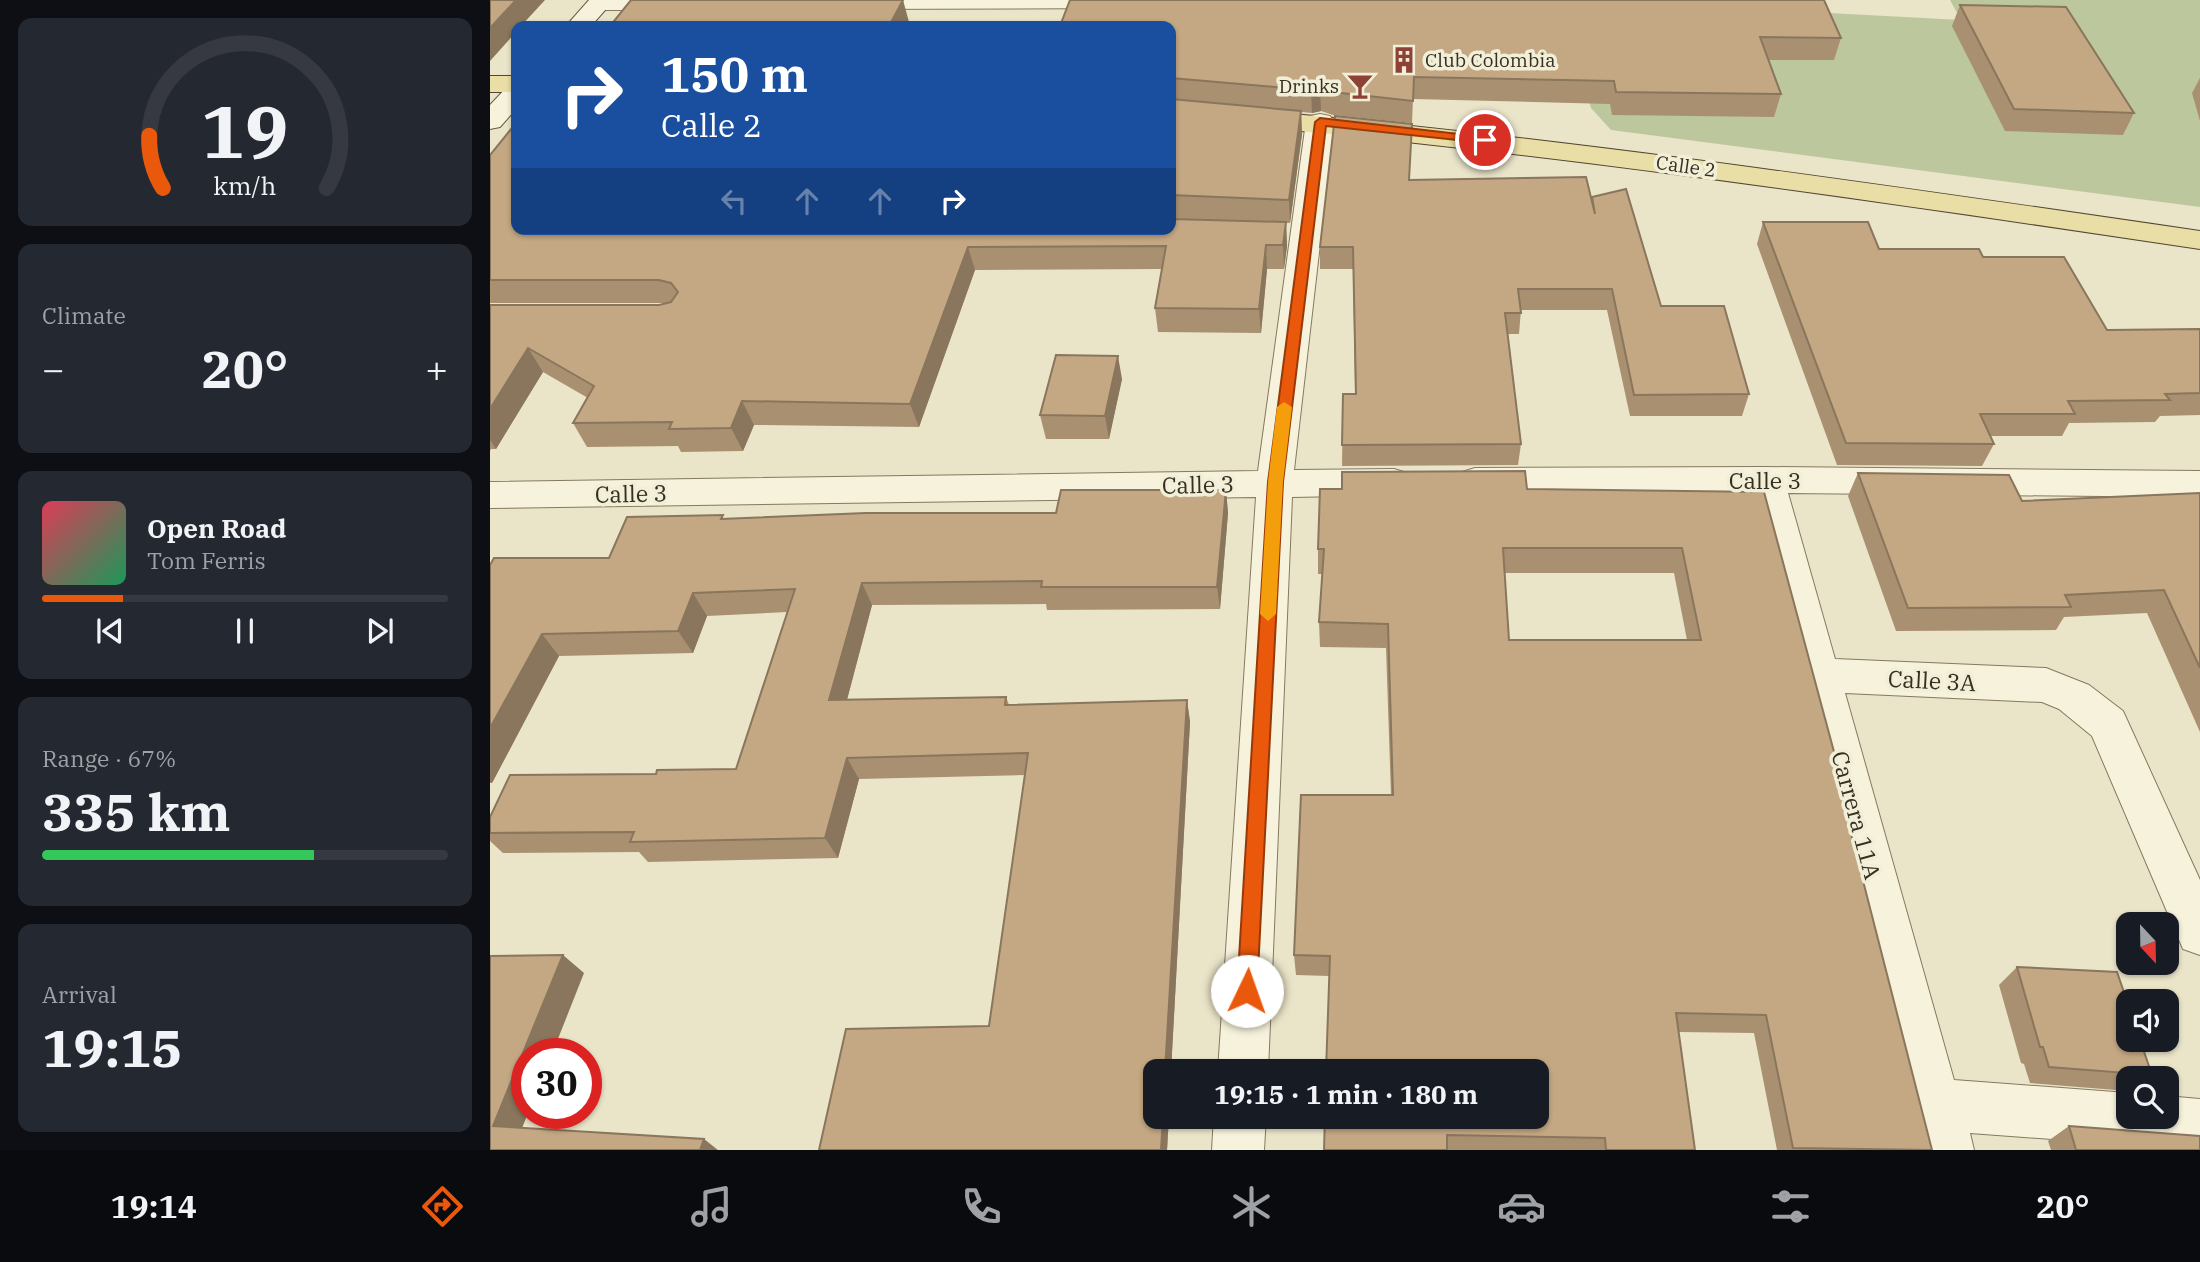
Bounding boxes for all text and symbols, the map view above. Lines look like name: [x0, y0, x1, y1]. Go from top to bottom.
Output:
text: 150 m: [661, 42, 808, 105]
building icon: Club Colombia: [1389, 45, 1419, 75]
place label: Club Colombia: [1425, 48, 1556, 72]
icon: right: [546, 49, 637, 140]
bar icon: Drinks: [1345, 71, 1375, 101]
place label: Drinks: [1279, 74, 1339, 98]
text: 19: [201, 84, 289, 179]
text: Calle 2: [661, 104, 762, 146]
pin: [1455, 110, 1515, 170]
icon: arrive: [1466, 121, 1504, 159]
street label: Calle 2: [1655, 150, 1717, 182]
text: km/h: [213, 169, 277, 202]
icon: left: [715, 182, 753, 220]
icon: ahead: [788, 182, 826, 220]
icon: ahead: [861, 182, 899, 220]
icon: right: [934, 182, 972, 220]
text: Climate: [42, 300, 126, 330]
text: 20°: [202, 335, 288, 402]
text: −: [42, 344, 65, 393]
text: +: [425, 344, 448, 393]
street label: Calle 3: [1729, 465, 1801, 495]
street label: Calle 3: [1161, 468, 1235, 500]
street label: Calle 3: [594, 477, 668, 509]
text: Open Road: [147, 511, 286, 545]
text: Tom Ferris: [147, 545, 266, 575]
icon: previous: [91, 612, 129, 650]
icon: pause: [226, 612, 264, 650]
icon: next: [361, 612, 399, 650]
street label: Calle 3A: [1887, 663, 1977, 697]
text: Range · 67%: [42, 743, 176, 773]
street label: Carrera 11A: [1826, 748, 1889, 883]
text: 335 km: [42, 778, 231, 845]
north arrow: [2116, 912, 2179, 975]
map controls: [2116, 912, 2179, 1129]
position arrow: [1210, 954, 1284, 1028]
text: Arrival: [42, 979, 117, 1009]
button: sound: [2116, 989, 2179, 1052]
text: 19:15: [42, 1014, 183, 1081]
speed limit sign: 30: [511, 1038, 602, 1129]
button: search: [2116, 1066, 2179, 1129]
text: 19:15 · 1 min · 180 m: [1214, 1077, 1478, 1111]
icon: directions: [418, 1182, 467, 1231]
icon: music: [687, 1182, 736, 1231]
icon: phone: [957, 1182, 1006, 1231]
icon: climate: [1227, 1182, 1276, 1231]
icon: car: [1497, 1182, 1546, 1231]
icon: filters: [1766, 1182, 1815, 1231]
text: 19:14: [110, 1185, 197, 1227]
text: 20°: [2036, 1185, 2090, 1227]

